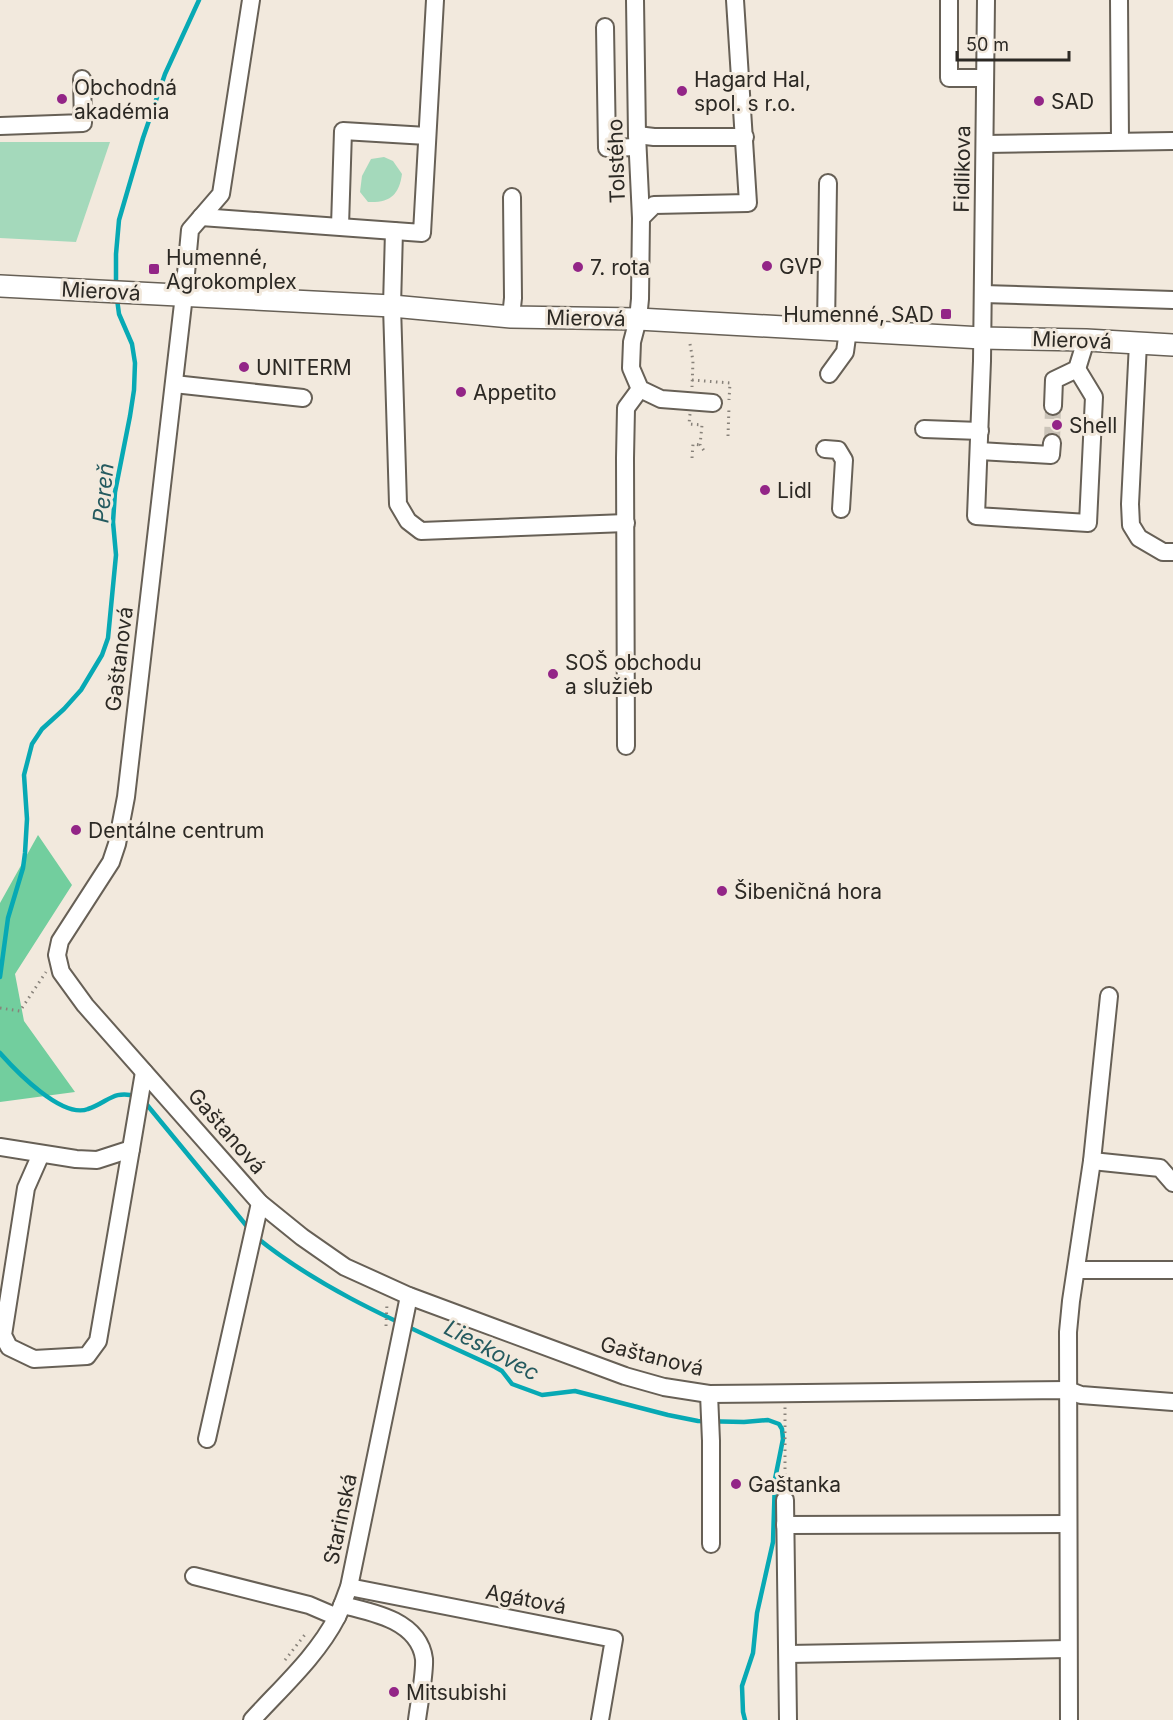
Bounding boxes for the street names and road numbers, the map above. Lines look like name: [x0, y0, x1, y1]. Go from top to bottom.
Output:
street label: Tolstého: [602, 118, 630, 204]
street label: Fidlikova: [949, 125, 975, 213]
street label: Mierová: [61, 276, 141, 306]
street label: Mierová: [546, 305, 626, 331]
street label: Mierová: [1032, 326, 1112, 354]
street label: Gaštanová: [100, 605, 138, 713]
street label: Gaštanová: [183, 1083, 271, 1179]
street label: Gaštanová: [598, 1331, 706, 1381]
street label: Starinská: [318, 1471, 362, 1567]
street label: Agátová: [484, 1579, 568, 1619]

